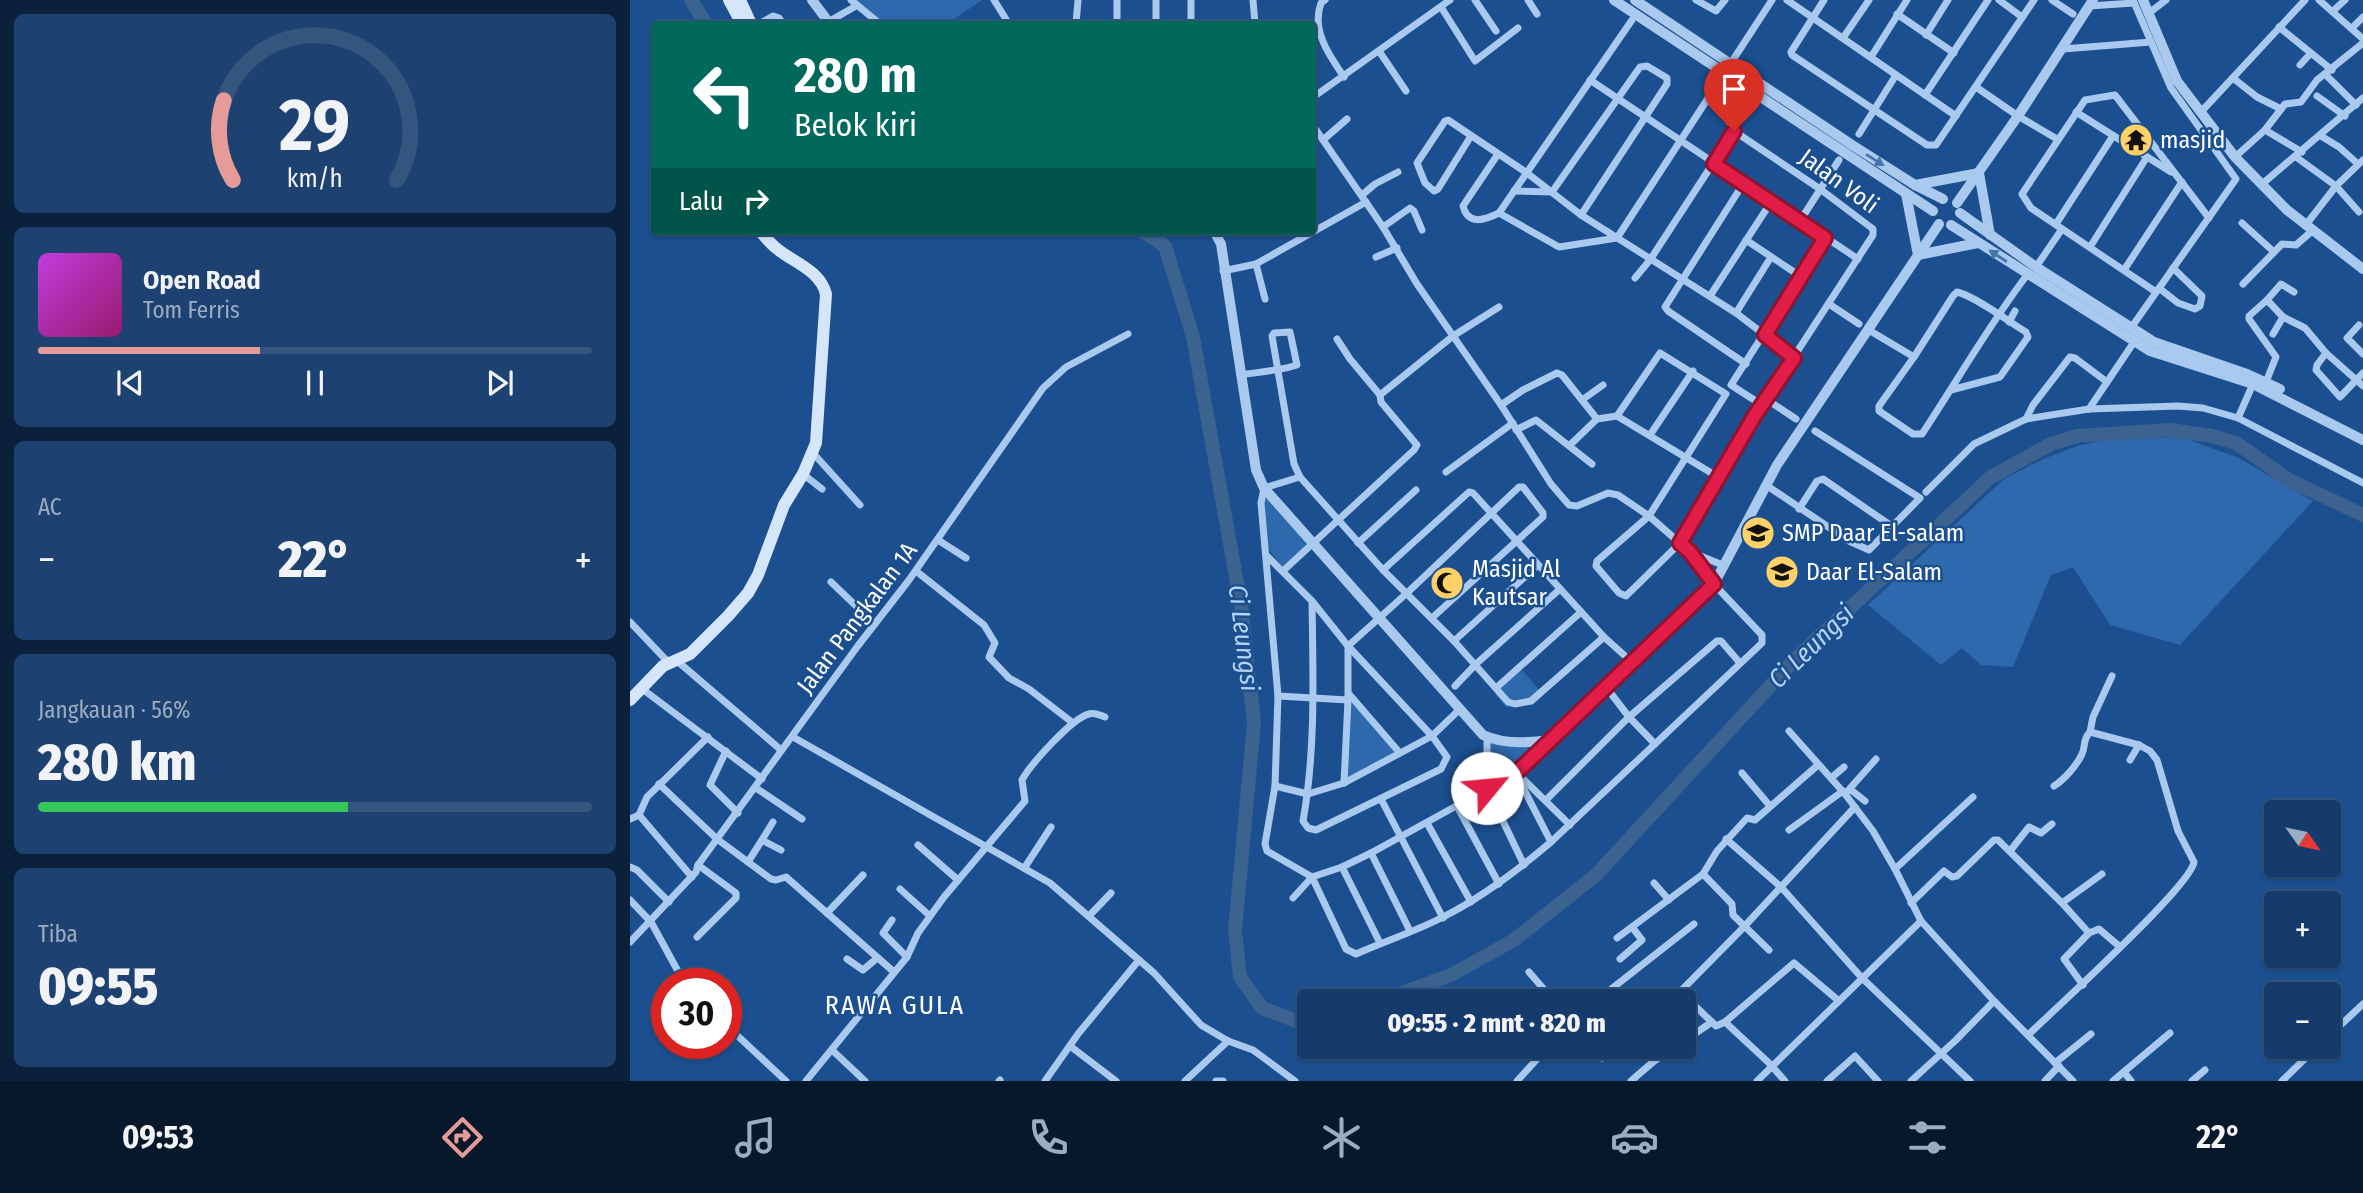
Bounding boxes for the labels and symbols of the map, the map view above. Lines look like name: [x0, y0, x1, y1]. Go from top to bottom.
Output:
pin: [1704, 59, 1764, 131]
temple icon: masjid: [2117, 121, 2155, 159]
place label: masjid: [2160, 126, 2225, 154]
street label: Jalan Voli: [1794, 143, 1884, 219]
one-way arrow: [1866, 153, 1885, 166]
one-way arrow: [1988, 249, 2008, 262]
school or university icon: SMP Daar El-salam: [1739, 514, 1777, 552]
place label: SMP Daar El-salam: [1782, 519, 1964, 547]
street label: Jalan Pangkalan 1A: [791, 537, 923, 699]
school or university icon: Daar El-Salam: [1763, 553, 1801, 591]
place label: Masjid Al Kautsar: [1472, 555, 1560, 611]
place label: Daar El-Salam: [1806, 558, 1942, 586]
mosque icon: Masjid Al Kautsar: [1428, 564, 1466, 602]
water label: Ci Leungsi: [1222, 583, 1265, 694]
water label: Ci Leungsi: [1762, 598, 1861, 695]
position arrow: [1450, 751, 1524, 825]
north arrow: [2264, 800, 2342, 877]
speed limit sign: 30: [651, 968, 742, 1059]
district label: RAWA GULA: [825, 990, 965, 1021]

